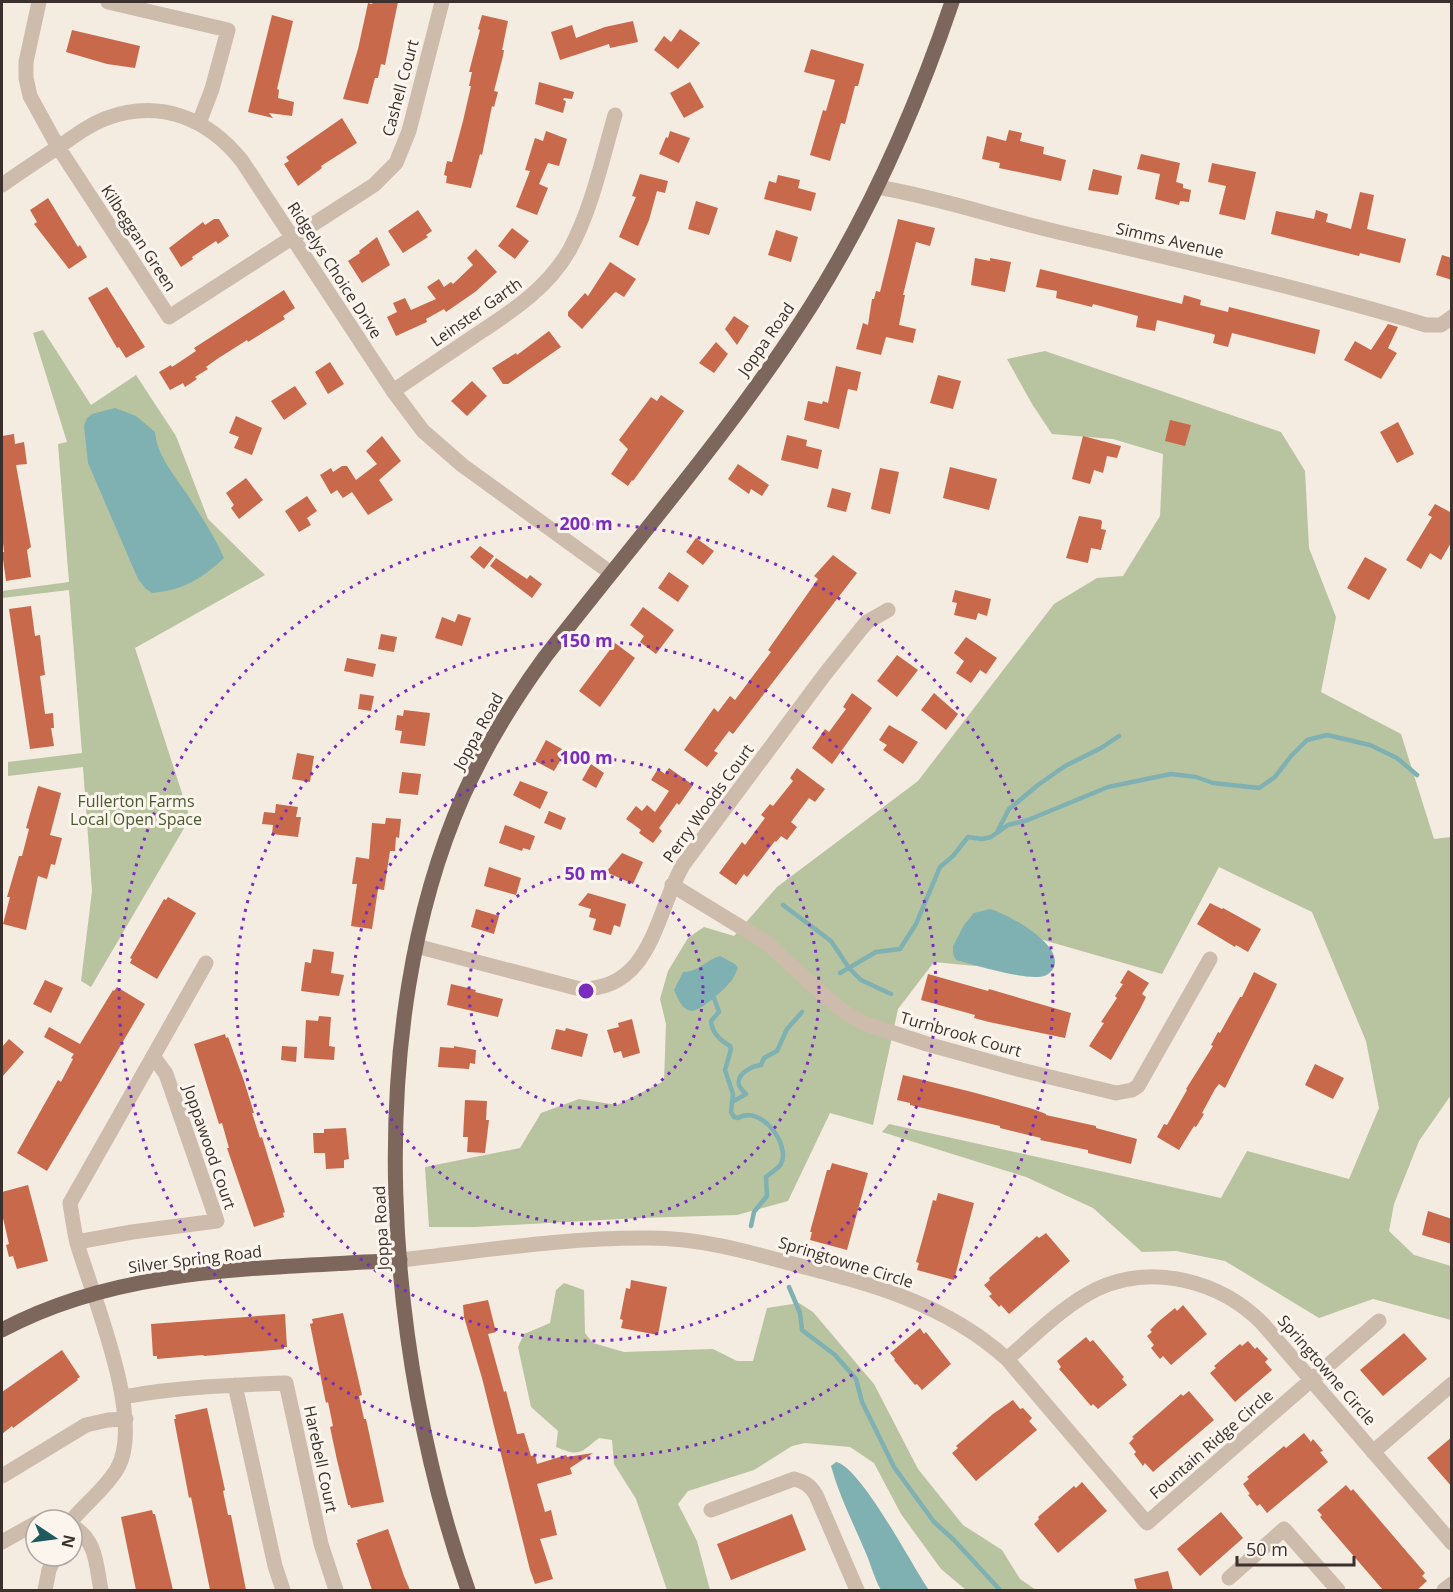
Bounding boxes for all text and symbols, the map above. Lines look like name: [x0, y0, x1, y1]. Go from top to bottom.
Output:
street label: Cashell Court: [377, 37, 424, 139]
street label: Kilbeggan Green: [96, 180, 182, 296]
street label: Ridgelys Choice Drive: [283, 197, 387, 343]
street label: Simms Avenue: [1114, 217, 1226, 263]
street label: Leinster Garth: [426, 272, 526, 352]
street label: Joppa Road: [732, 298, 799, 382]
text: 200 m: [559, 511, 613, 535]
text: 150 m: [559, 628, 613, 652]
street label: Joppa Road: [447, 689, 508, 775]
street label: Perry Woods Court: [658, 739, 759, 867]
text: 100 m: [559, 745, 613, 769]
park label: Fullerton Farms Local Open Space: [70, 790, 202, 830]
text: 50 m: [565, 861, 607, 885]
centre of rings: [576, 981, 596, 1001]
street label: Turnbrook Court: [898, 1006, 1024, 1062]
street label: Joppawood Court: [178, 1080, 242, 1212]
street label: Joppa Road: [368, 1185, 394, 1273]
street label: Springtowne Circle: [776, 1231, 916, 1293]
street label: Silver Spring Road: [127, 1240, 263, 1278]
street label: Springtowne Circle: [1273, 1310, 1381, 1430]
street label: Fountain Ridge Circle: [1145, 1384, 1277, 1504]
street label: Harebell Court: [299, 1403, 343, 1515]
north arrow: [24, 1508, 84, 1568]
scale bar: [1237, 1529, 1354, 1567]
text: N: [56, 1533, 81, 1550]
text: 50 m: [1246, 1537, 1288, 1561]

